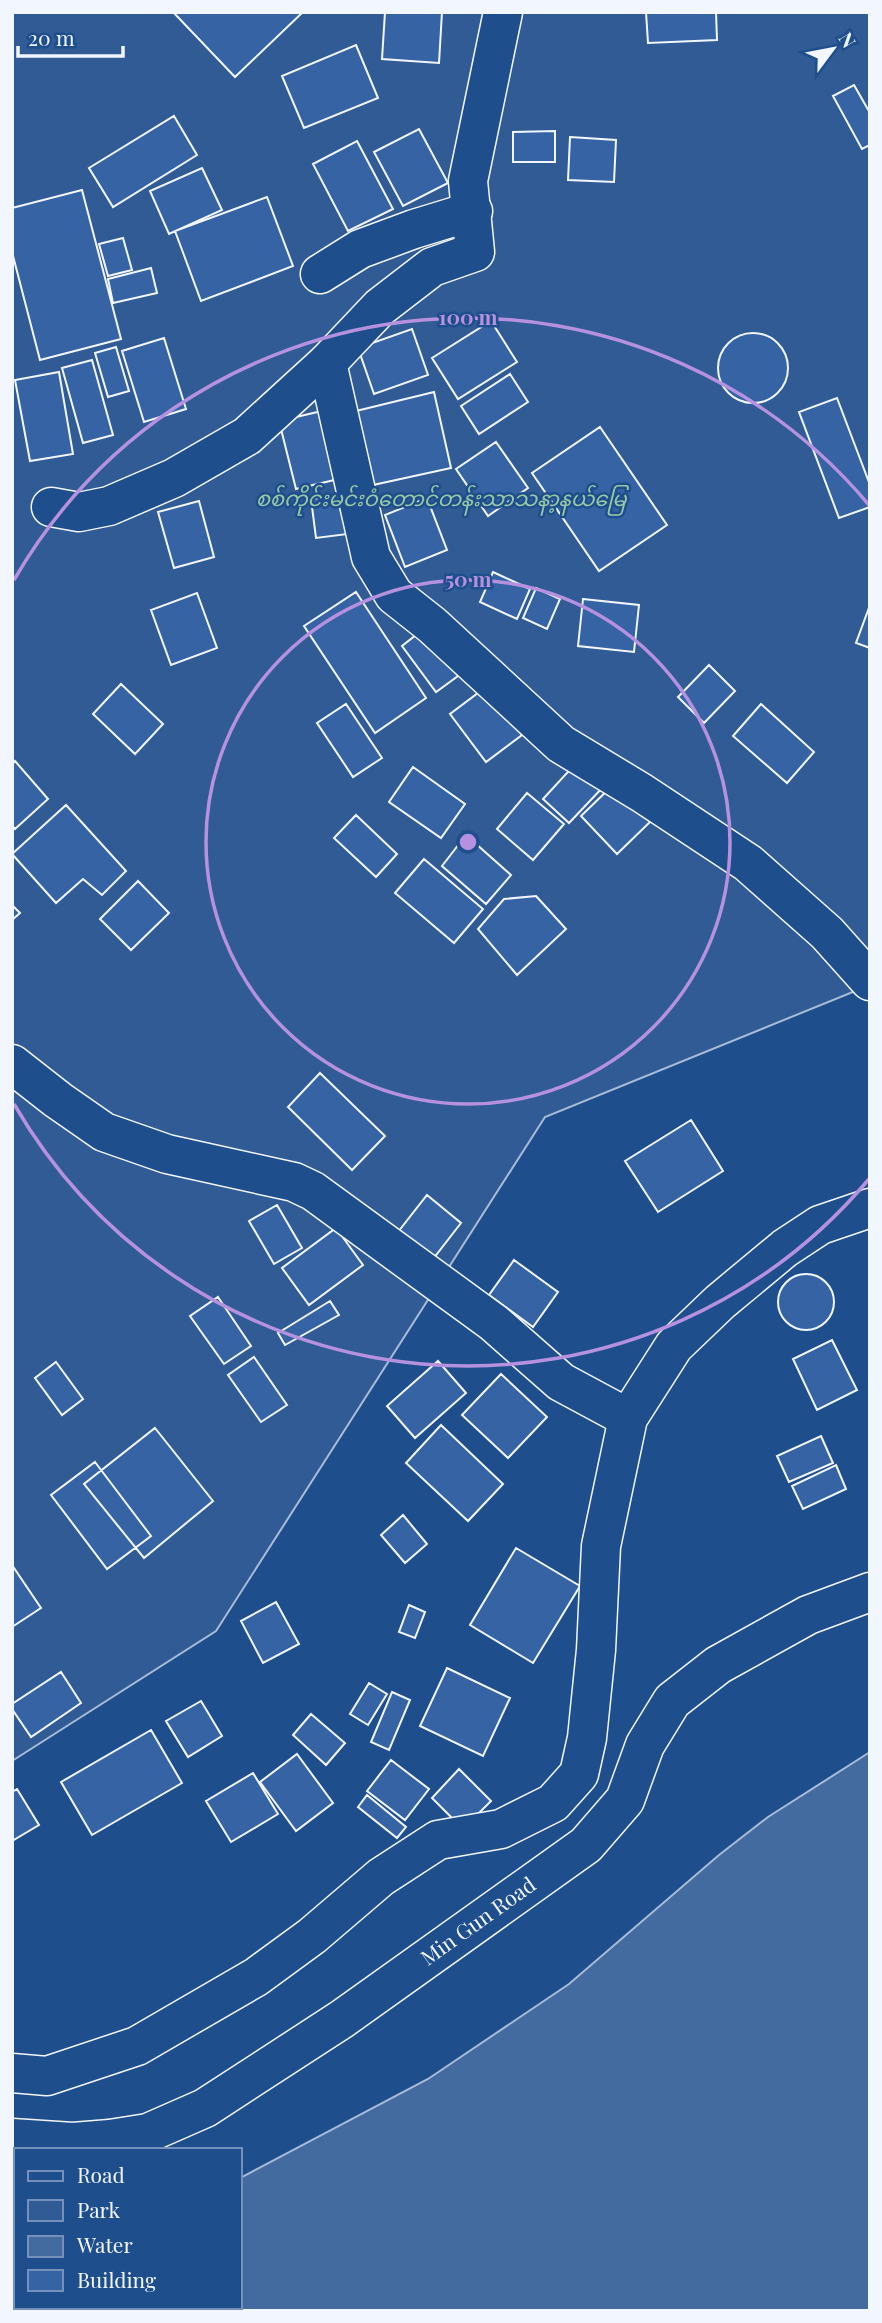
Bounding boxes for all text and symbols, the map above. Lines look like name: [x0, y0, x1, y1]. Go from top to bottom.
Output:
scale bar: [18, 14, 122, 58]
north arrow: [798, 14, 868, 84]
text: 20 m: [28, 23, 75, 51]
text: N: [834, 27, 863, 52]
text: 100 m: [438, 302, 498, 330]
park label: စစ်ကိုင်းမင်းဝံတောင်တန်းသာသနာ့နယ်မြေ: [256, 483, 629, 516]
text: 50 m: [444, 564, 492, 592]
centre of rings: [456, 830, 480, 854]
street label: Min Gun Road: [414, 1869, 540, 1971]
legend: [14, 2148, 242, 2309]
text: Road: [77, 2160, 125, 2188]
text: Park: [77, 2195, 121, 2223]
text: Water: [76, 2230, 133, 2258]
text: Building: [77, 2265, 156, 2293]

